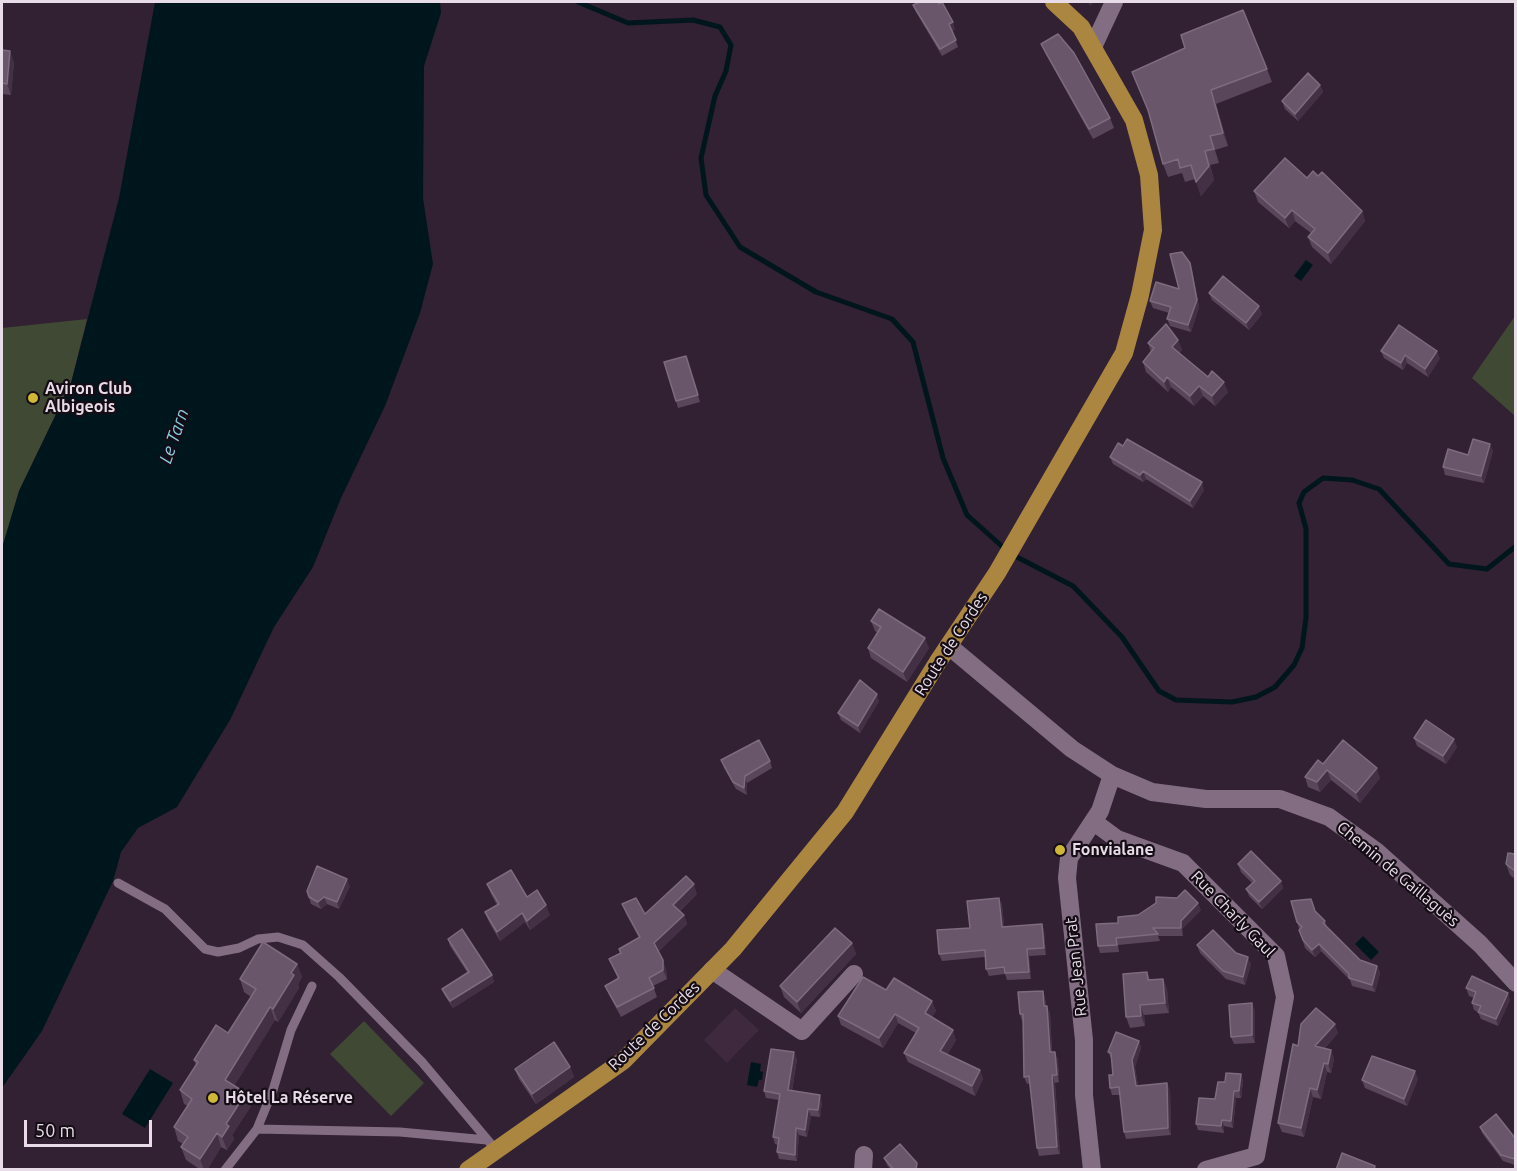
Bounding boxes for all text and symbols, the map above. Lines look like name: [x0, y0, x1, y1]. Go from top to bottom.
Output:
place label: Aviron Club Albigeois: [45, 379, 132, 417]
marker: Aviron Club Albigeois: [26, 391, 40, 405]
water label: Le Tarn: [155, 406, 193, 466]
street label: Route de Cordes: [910, 589, 992, 699]
street label: Chemin de Gaillaguès: [1333, 817, 1463, 931]
place label: Fonvialane: [1072, 840, 1154, 860]
marker: Fonvialane: [1053, 843, 1067, 857]
street label: Rue Charly Gaul: [1187, 867, 1279, 961]
street label: Rue Jean Prat: [1061, 917, 1091, 1017]
street label: Route de Cordes: [604, 978, 704, 1074]
place label: Hôtel La Réserve: [225, 1088, 353, 1108]
marker: Hôtel La Réserve: [206, 1091, 220, 1105]
scale bar: [27, 1108, 154, 1146]
text: 50 m: [35, 1120, 75, 1140]

